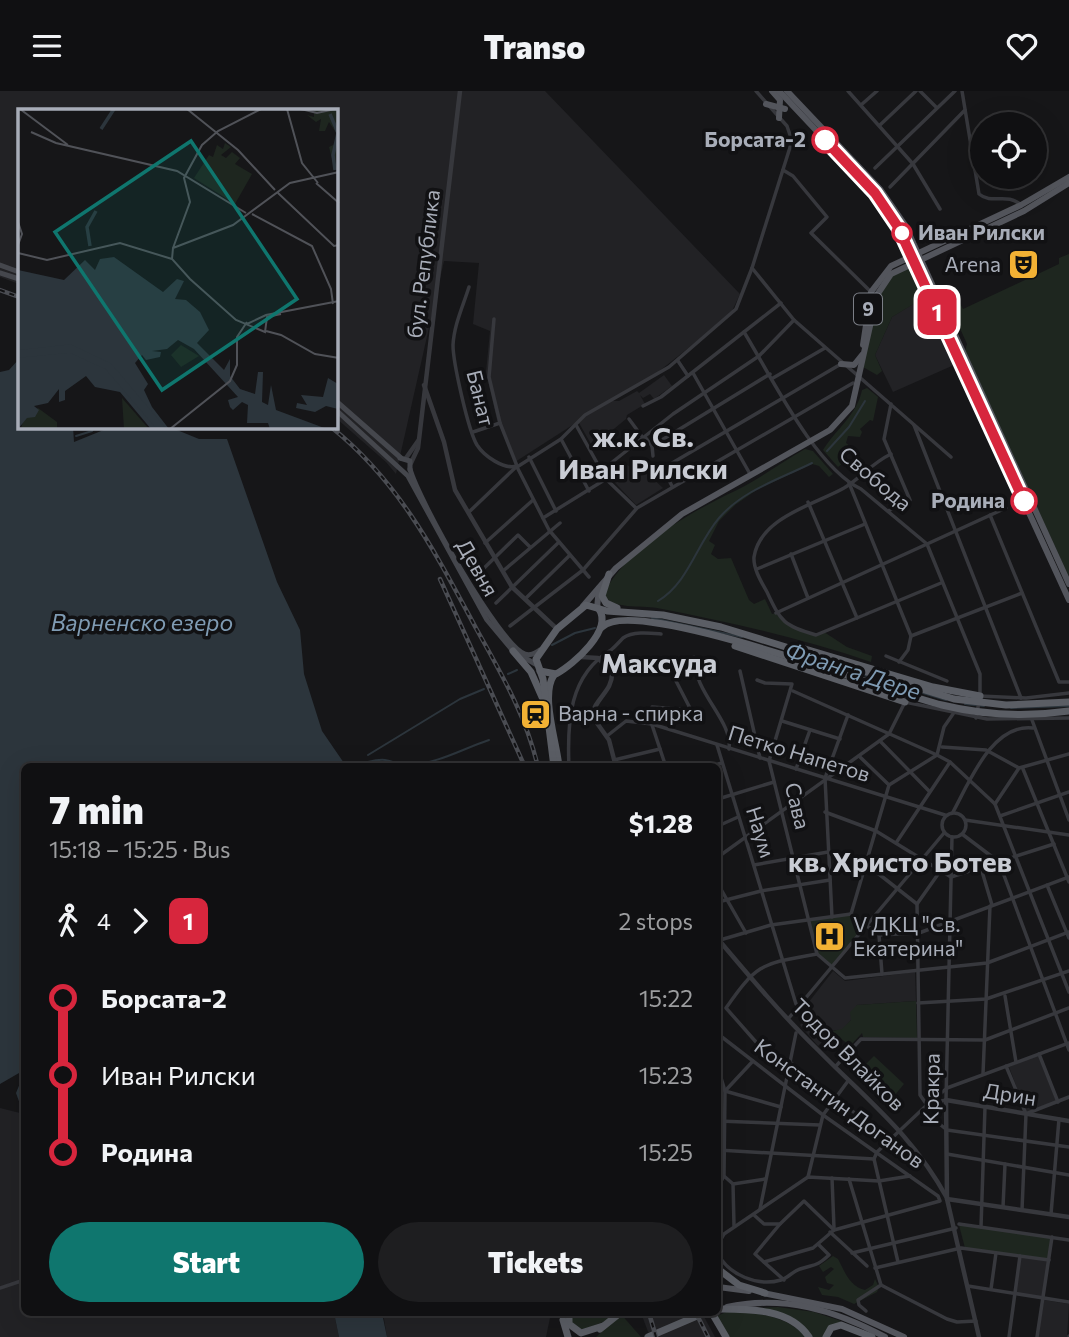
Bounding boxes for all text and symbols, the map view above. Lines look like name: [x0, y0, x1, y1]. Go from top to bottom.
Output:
text: Transo: [484, 26, 585, 66]
icon: menu: [28, 27, 66, 65]
icon: heart: [1003, 27, 1041, 65]
inset map: [18, 109, 338, 429]
map controls: [970, 112, 1047, 189]
button: locate: [970, 112, 1047, 189]
place label: Борсата-2: [704, 126, 806, 151]
marker: Борсата-2: [812, 127, 838, 153]
street label: бул. Република: [401, 188, 444, 339]
place label: Иван Рилски: [918, 219, 1045, 244]
marker: Иван Рилски: [892, 223, 912, 243]
theatre icon: Arena: [1007, 248, 1041, 282]
place label: Arena: [944, 251, 1001, 276]
line badge: 1: [914, 289, 960, 335]
road number: 9: [854, 293, 882, 324]
text: 1: [932, 297, 942, 326]
street label: Банат: [462, 367, 500, 428]
district label: ж.к. Св. Иван Рилски: [558, 419, 728, 485]
street label: Свобода: [835, 441, 917, 515]
place label: Родина: [931, 487, 1005, 512]
marker: Родина: [1011, 488, 1037, 514]
street label: Девня: [452, 534, 505, 600]
water label: Варненско езеро: [51, 608, 233, 636]
water label: Франга Дере: [782, 635, 924, 705]
district label: Максуда: [601, 645, 717, 679]
station icon: Варна - спирка: [518, 697, 552, 731]
place label: Варна - спирка: [558, 700, 703, 725]
street label: Петко Напетов: [725, 719, 873, 786]
street label: Сава: [781, 780, 816, 832]
text: 7 min: [49, 785, 144, 832]
street label: Наум: [742, 803, 781, 860]
text: $1.28: [629, 807, 693, 838]
text: 15:18 – 15:25 · Bus: [49, 835, 230, 863]
district label: кв. Христо Ботев: [788, 844, 1012, 878]
icon: walk: [49, 902, 87, 940]
icon: forward: [121, 902, 159, 940]
text: 1: [183, 906, 194, 935]
text: 4: [97, 907, 111, 935]
text: 2 stops: [619, 907, 693, 935]
place label: V ДКЦ "Св. Екатерина": [853, 911, 963, 960]
hospital icon: V ДКЦ "Св. Екатерина": [813, 920, 847, 954]
text: Борсата-2: [101, 982, 227, 1013]
text: 15:22: [639, 984, 693, 1012]
street label: Тодор Влайков: [788, 993, 910, 1115]
street label: Константин Доганов: [750, 1033, 930, 1173]
street label: Кракра: [917, 1053, 944, 1125]
text: Иван Рилски: [101, 1059, 256, 1090]
text: 15:23: [639, 1061, 693, 1089]
street label: Дрин: [982, 1077, 1038, 1110]
text: Родина: [101, 1136, 193, 1167]
text: 15:25: [639, 1138, 693, 1166]
button: Start: [49, 1222, 364, 1302]
button: Tickets: [378, 1222, 693, 1302]

